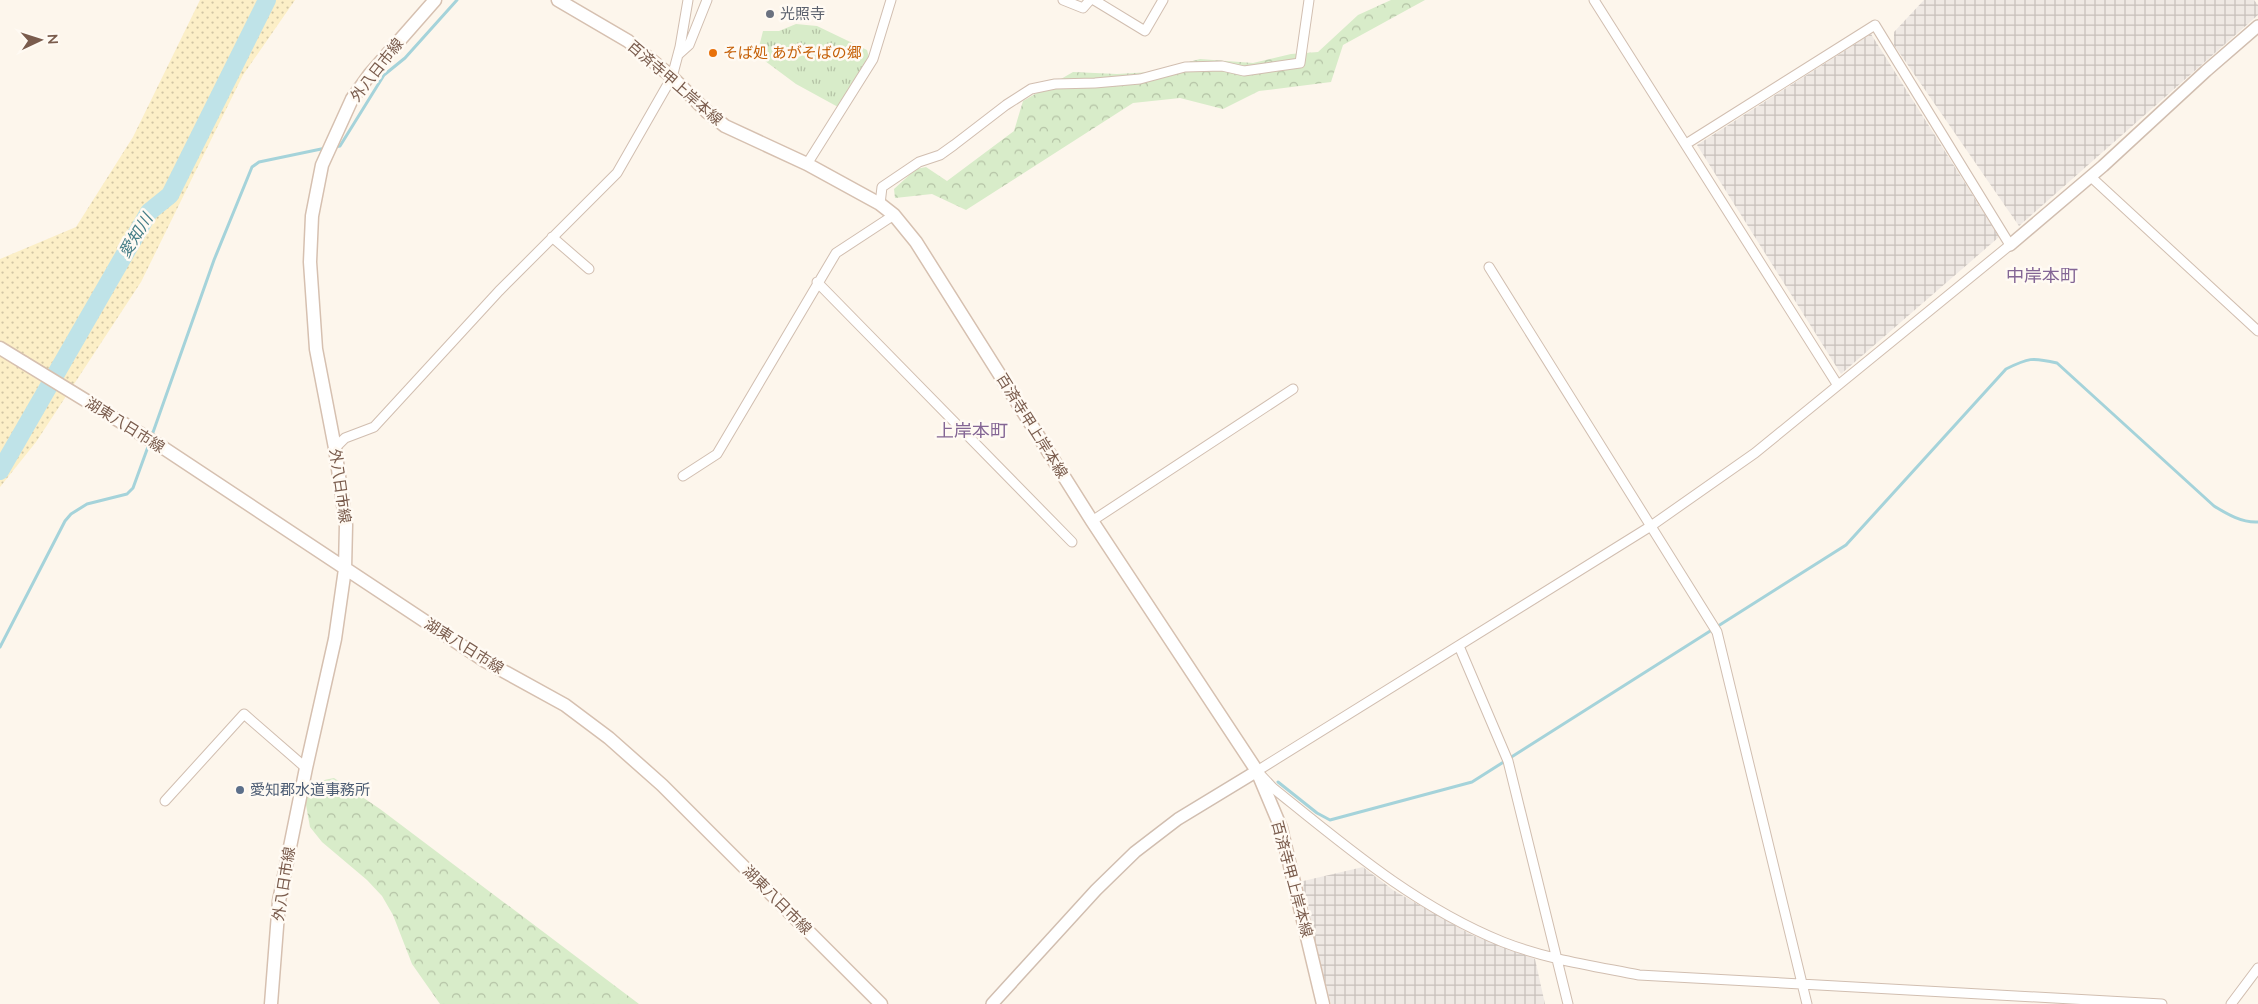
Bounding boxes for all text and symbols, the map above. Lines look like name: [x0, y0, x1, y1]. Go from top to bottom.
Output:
place label: 光照寺: [780, 4, 825, 24]
marker: 光照寺: [764, 8, 776, 20]
north arrow: [15, 15, 65, 65]
text: N: [43, 33, 62, 45]
street label: 外八日市線: [346, 34, 408, 106]
street label: 百済寺甲上岸本線: [623, 36, 727, 130]
place label: そば処 あがそばの郷: [723, 43, 862, 63]
marker: そば処 あがそばの郷: [707, 47, 719, 59]
water label: 愛知川: [114, 208, 159, 262]
district label: 中岸本町: [2006, 264, 2078, 288]
street label: 百済寺甲上岸本線: [992, 370, 1072, 482]
street label: 湖東八日市線: [82, 393, 168, 457]
district label: 上岸本町: [936, 419, 1008, 443]
street label: 外八日市線: [325, 447, 355, 525]
street label: 湖東八日市線: [421, 614, 507, 678]
place label: 愛知郡水道事務所: [250, 780, 370, 800]
marker: 愛知郡水道事務所: [234, 784, 246, 796]
street label: 百済寺甲上岸本線: [1267, 818, 1317, 940]
street label: 外八日市線: [268, 845, 300, 923]
street label: 湖東八日市線: [738, 861, 816, 939]

